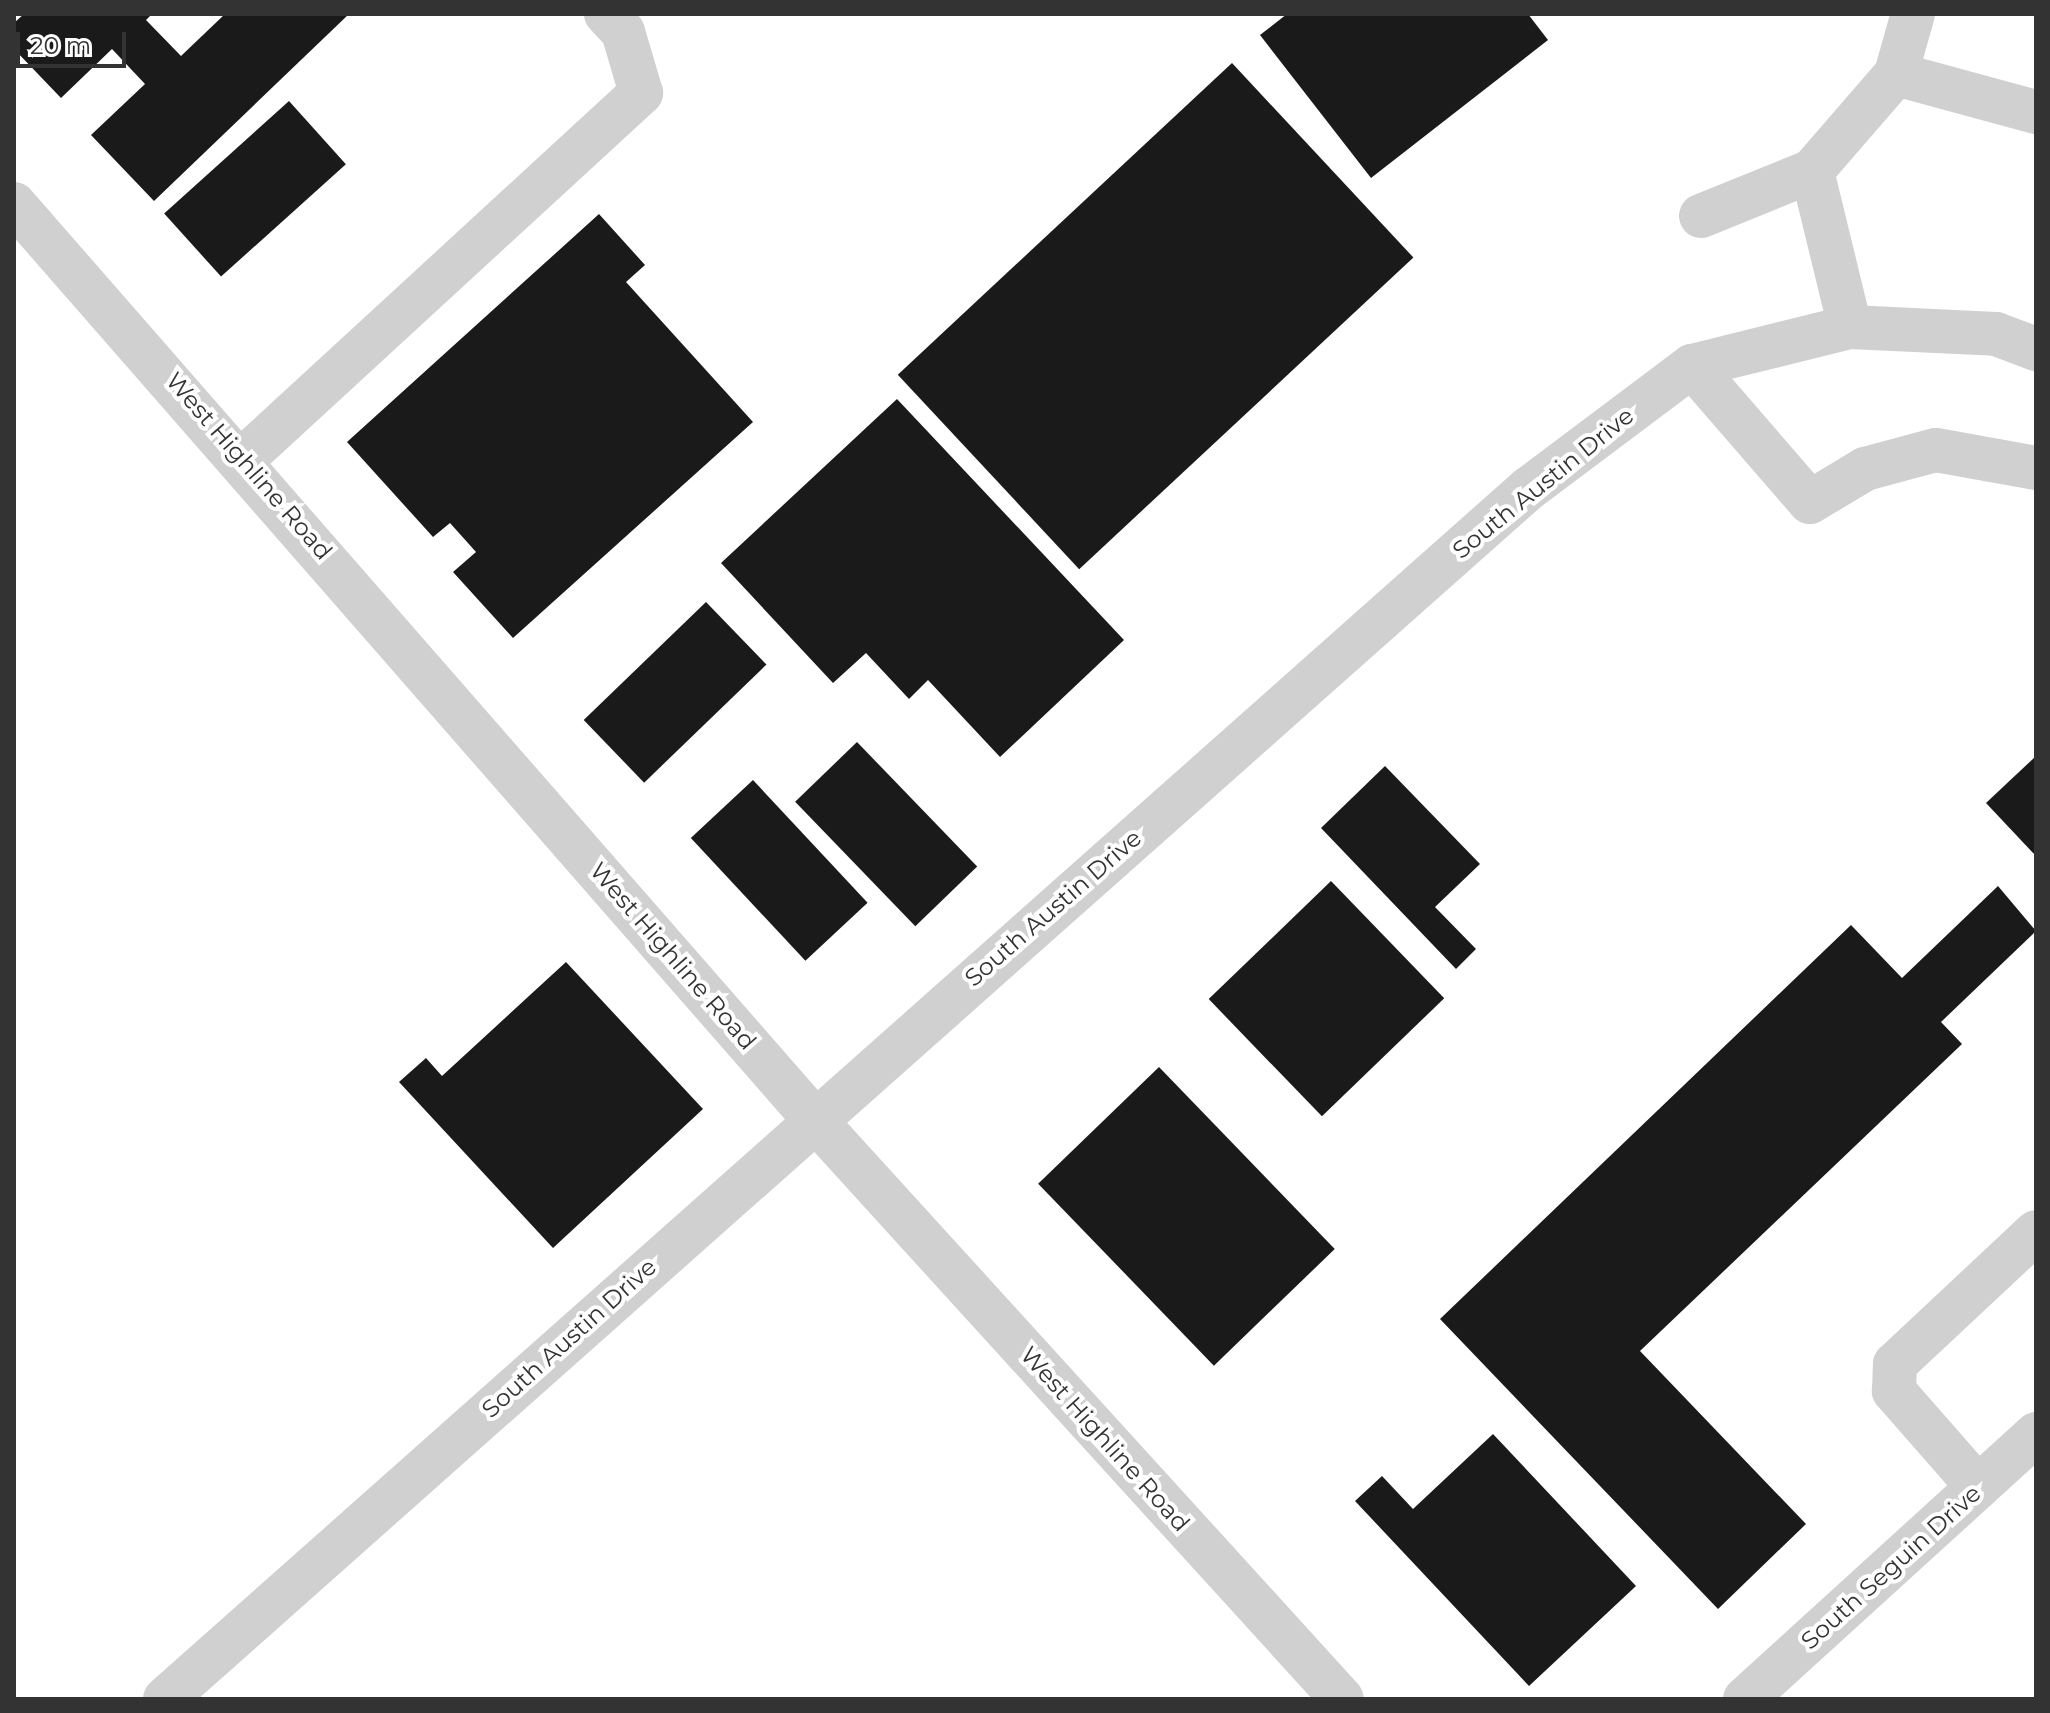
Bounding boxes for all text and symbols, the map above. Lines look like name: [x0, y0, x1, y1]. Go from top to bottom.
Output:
scale bar: [20, 16, 130, 66]
text: 20 m: [30, 31, 91, 60]
street label: West Highline Road: [160, 366, 338, 566]
street label: South Austin Drive: [1447, 401, 1639, 565]
street label: South Austin Drive: [959, 823, 1147, 993]
street label: West Highline Road: [584, 856, 762, 1056]
street label: South Austin Drive: [476, 1252, 662, 1424]
street label: West Highline Road: [1014, 1341, 1196, 1537]
street label: South Seguin Drive: [1795, 1479, 1987, 1655]

